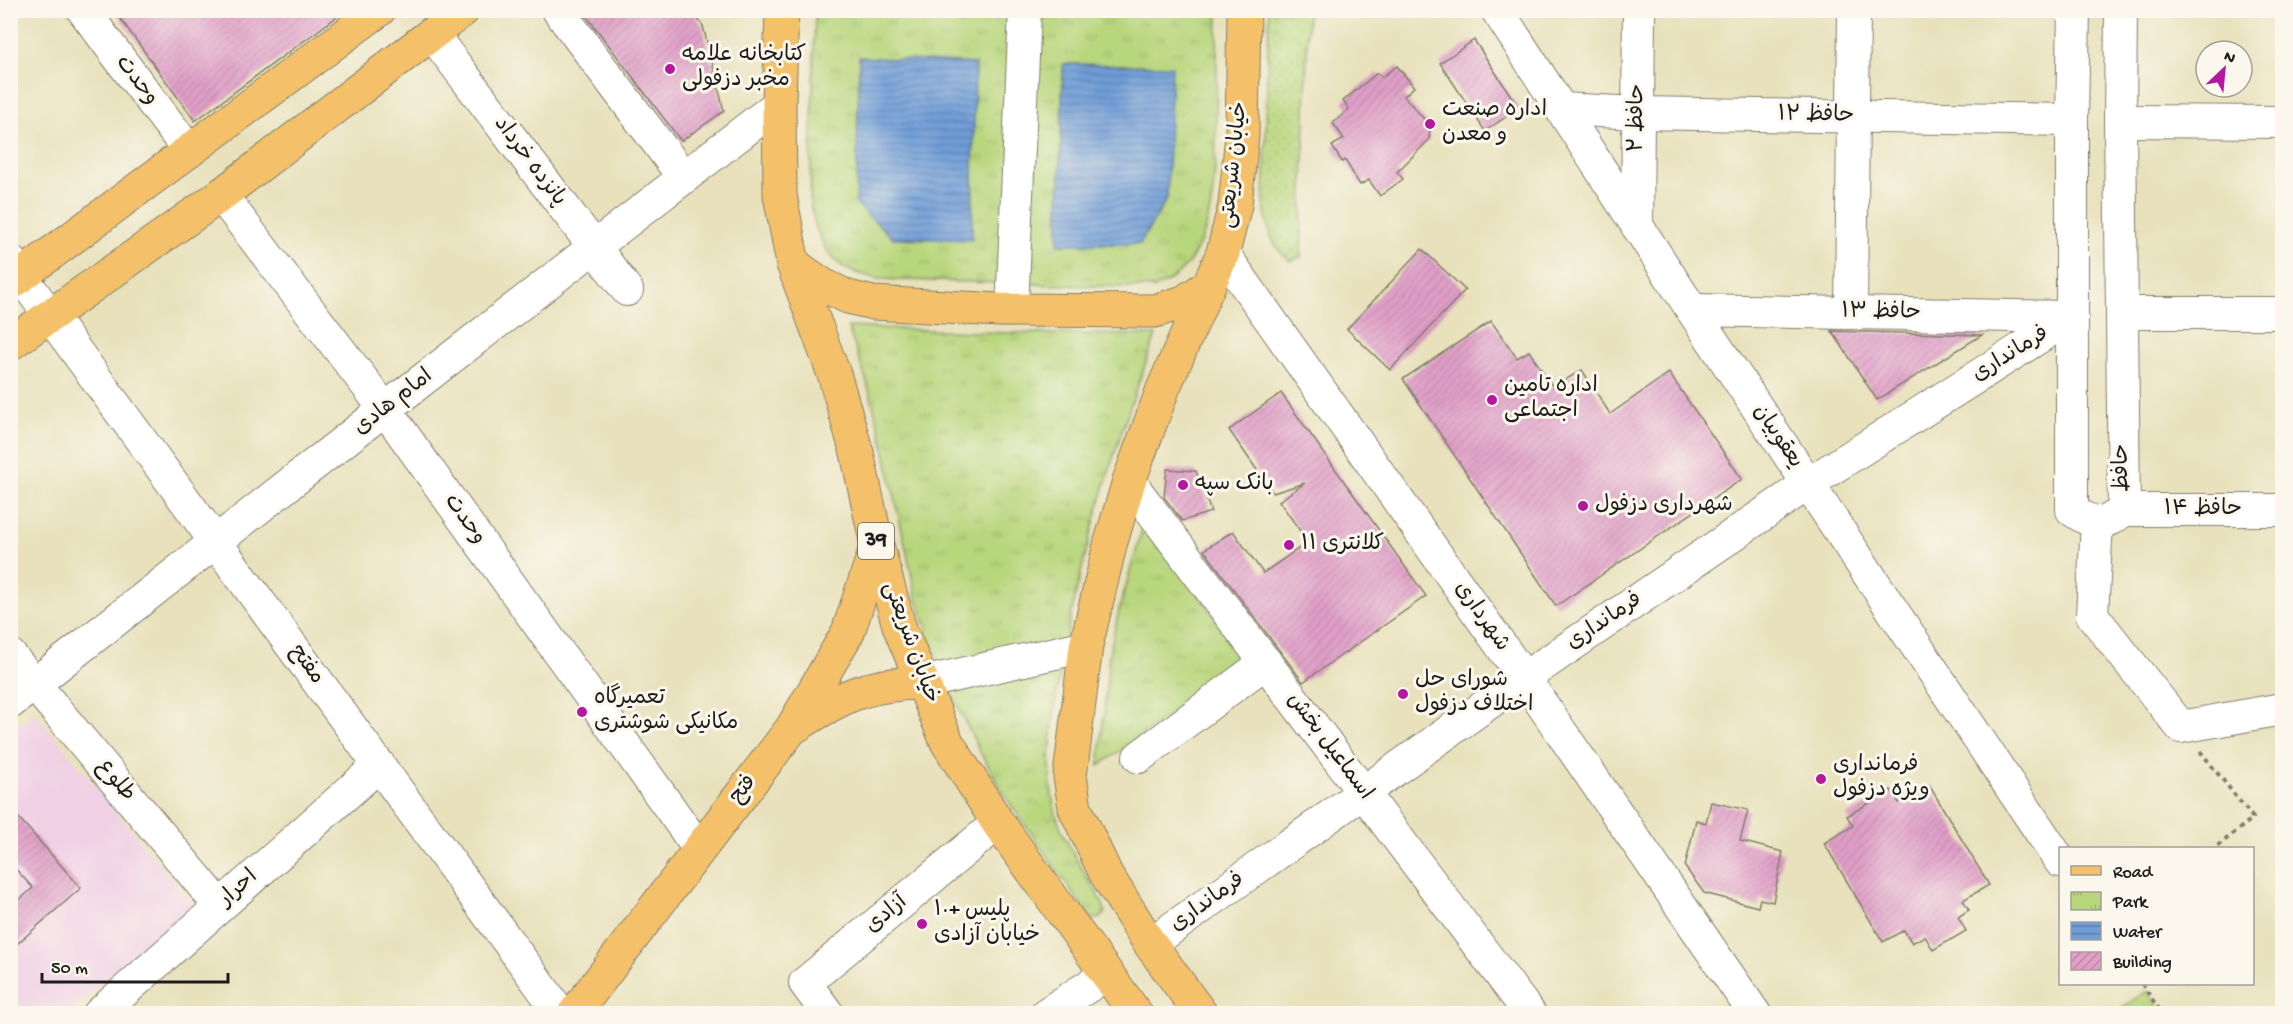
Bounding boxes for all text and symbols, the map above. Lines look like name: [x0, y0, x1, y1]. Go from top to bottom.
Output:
north arrow: [2194, 39, 2254, 99]
place label: کتابخانه علامه مخبر دزفولی: [682, 43, 806, 94]
text: N: [2220, 48, 2238, 70]
street label: وحدت: [109, 51, 163, 111]
marker: کتابخانه علامه مخبر دزفولی: [663, 62, 677, 76]
street label: حافظ ۲: [1624, 84, 1652, 152]
place label: اداره صنعت و معدن: [1442, 98, 1547, 149]
street label: خیابان شریعتی: [1215, 100, 1255, 230]
street label: حافظ ۱۲: [1778, 102, 1854, 130]
street label: پانزده خرداد: [487, 112, 571, 212]
marker: اداره صنعت و معدن: [1423, 117, 1437, 131]
street label: حافظ ۱۳: [1841, 299, 1921, 327]
street label: فرمانداری: [1968, 321, 2054, 389]
street label: امام هادی: [349, 364, 439, 442]
place label: اداره تامین اجتماعی: [1504, 374, 1598, 425]
marker: اداره تامین اجتماعی: [1485, 393, 1499, 407]
street label: یعقوبیان: [1746, 400, 1808, 474]
street label: حافظ: [2110, 444, 2136, 492]
place label: بانک سپه: [1195, 471, 1274, 498]
marker: بانک سپه: [1176, 478, 1190, 492]
street label: وحدت: [437, 490, 491, 550]
place label: شهرداری دزفول: [1595, 493, 1733, 519]
street label: حافظ ۱۴: [2164, 497, 2242, 523]
marker: شهرداری دزفول: [1576, 499, 1590, 513]
road number: 39: [858, 523, 894, 559]
place label: کلانتری ۱۱: [1301, 532, 1384, 558]
marker: کلانتری ۱۱: [1282, 538, 1296, 552]
street label: شهرداری: [1448, 577, 1514, 657]
street label: خیابان شریعتی: [876, 579, 944, 707]
street label: فرمانداری: [1562, 587, 1648, 657]
street label: مفتح: [283, 640, 329, 690]
place label: شورای حل اختلاف دزفول: [1415, 668, 1533, 719]
place label: تعمیرگاه مکانیکی شوشتری: [594, 683, 738, 737]
marker: شورای حل اختلاف دزفول: [1396, 687, 1410, 701]
street label: اسماعیل بخش: [1280, 688, 1378, 806]
marker: تعمیرگاه مکانیکی شوشتری: [575, 705, 589, 719]
place label: فرمانداری ویژه دزفول: [1833, 753, 1930, 804]
street label: طلوع: [90, 755, 140, 807]
street label: فتح: [725, 770, 763, 810]
marker: فرمانداری ویژه دزفول: [1814, 772, 1828, 786]
legend: [2059, 847, 2254, 985]
text: Road: [2113, 863, 2154, 884]
street label: احرار: [213, 865, 264, 915]
street label: فرمانداری: [1166, 867, 1250, 939]
street label: آزادی: [860, 888, 914, 940]
text: Park: [2112, 893, 2149, 914]
place label: پلیس +۱۰ خیابان آزادی: [934, 898, 1040, 949]
marker: پلیس +۱۰ خیابان آزادی: [915, 917, 929, 931]
text: Water: [2113, 923, 2163, 944]
scale bar: [42, 946, 228, 984]
text: Building: [2112, 953, 2172, 974]
text: 50 m: [51, 959, 88, 980]

